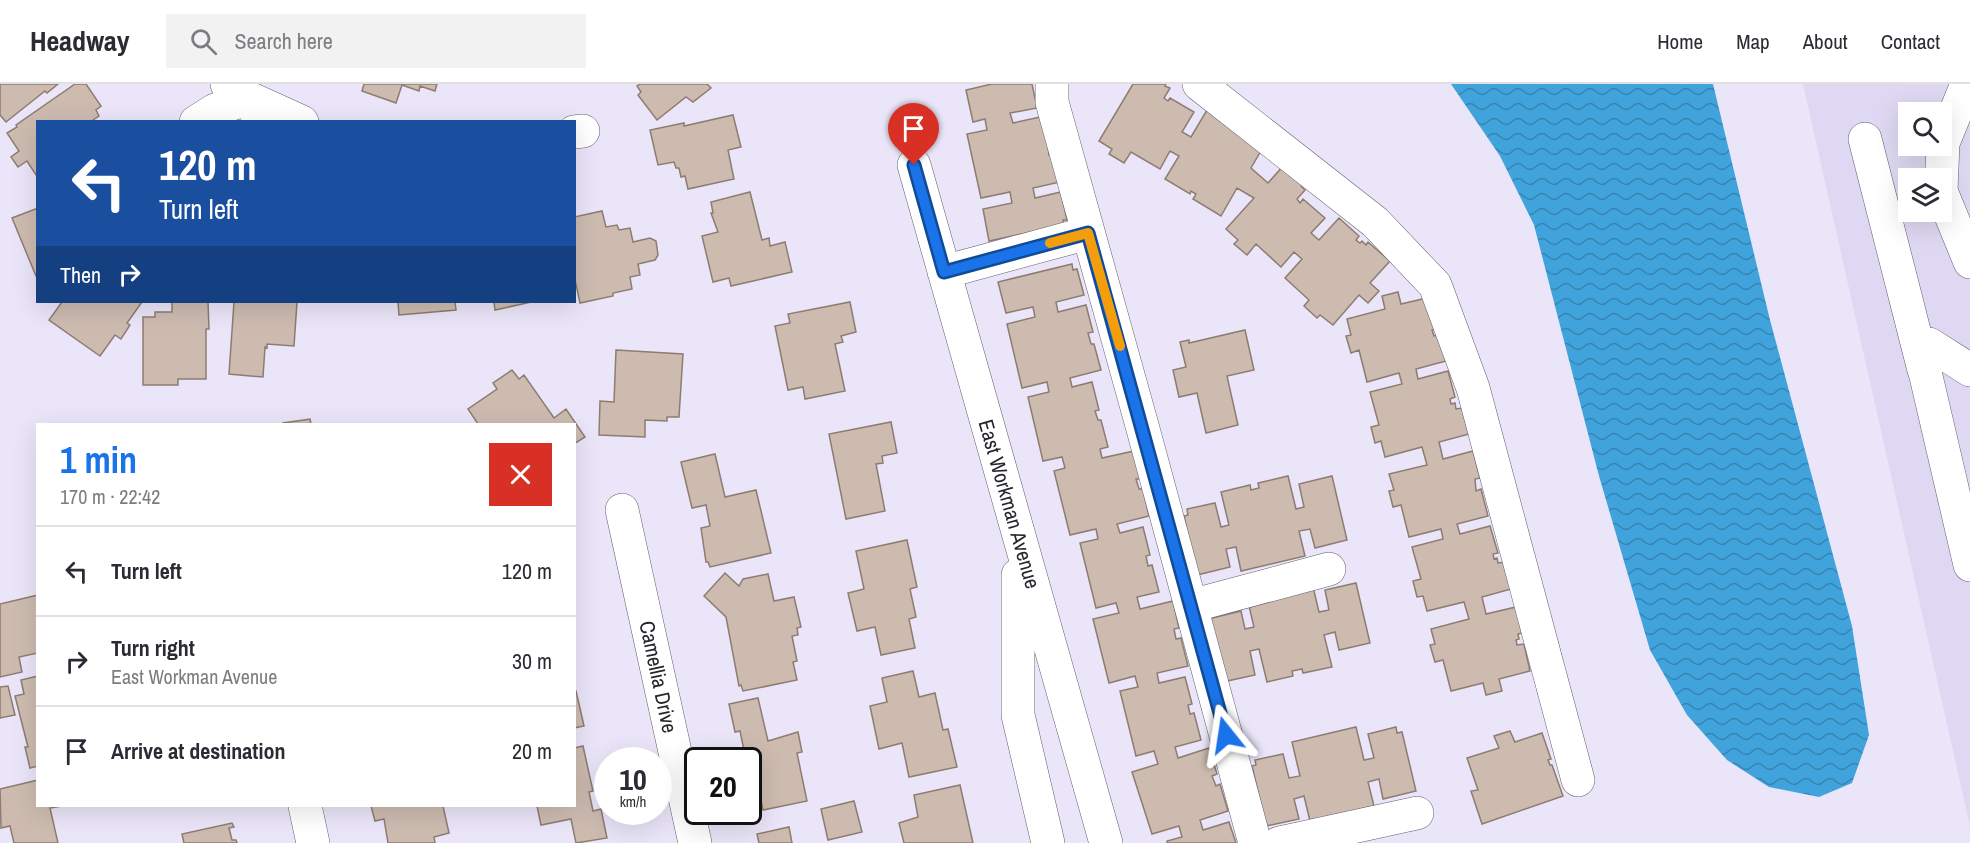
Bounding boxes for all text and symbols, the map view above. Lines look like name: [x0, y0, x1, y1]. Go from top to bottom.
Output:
search box: [166, 14, 586, 68]
text: Headway: [30, 22, 130, 60]
icon: search: [187, 25, 220, 58]
text: Search here: [235, 26, 333, 56]
text: Home: [1657, 27, 1703, 56]
text: Map: [1736, 27, 1770, 56]
text: About: [1803, 27, 1848, 56]
text: Contact: [1881, 27, 1940, 56]
map controls: [1898, 102, 1952, 222]
button: search: [1898, 102, 1952, 156]
pin: [888, 103, 939, 165]
icon: arrive: [897, 112, 930, 145]
text: 120 m: [159, 137, 257, 193]
icon: left: [60, 144, 138, 222]
button: layers: [1898, 168, 1952, 222]
text: Turn left: [159, 191, 238, 227]
icon: right: [113, 258, 146, 291]
text: Then: [60, 260, 101, 290]
street label: East Workman Avenue: [971, 416, 1047, 592]
text: 1 min: [60, 436, 137, 484]
button: close: [489, 443, 552, 506]
text: 170 m · 22:42: [60, 483, 160, 510]
icon: left: [60, 555, 93, 588]
text: Turn left: [111, 556, 182, 586]
text: 120 m: [502, 556, 552, 586]
street label: Camellia Drive: [632, 618, 685, 736]
text: Turn right: [111, 633, 195, 663]
icon: right: [60, 645, 93, 678]
text: 30 m: [512, 646, 552, 676]
text: East Workman Avenue: [111, 663, 277, 690]
position arrow: [1194, 703, 1258, 767]
icon: arrive: [60, 735, 93, 768]
text: Arrive at destination: [111, 736, 285, 766]
text: 20 m: [512, 736, 552, 766]
speed limit sign: 20: [684, 747, 762, 825]
text: 10: [619, 759, 647, 799]
text: km/h: [620, 791, 646, 812]

